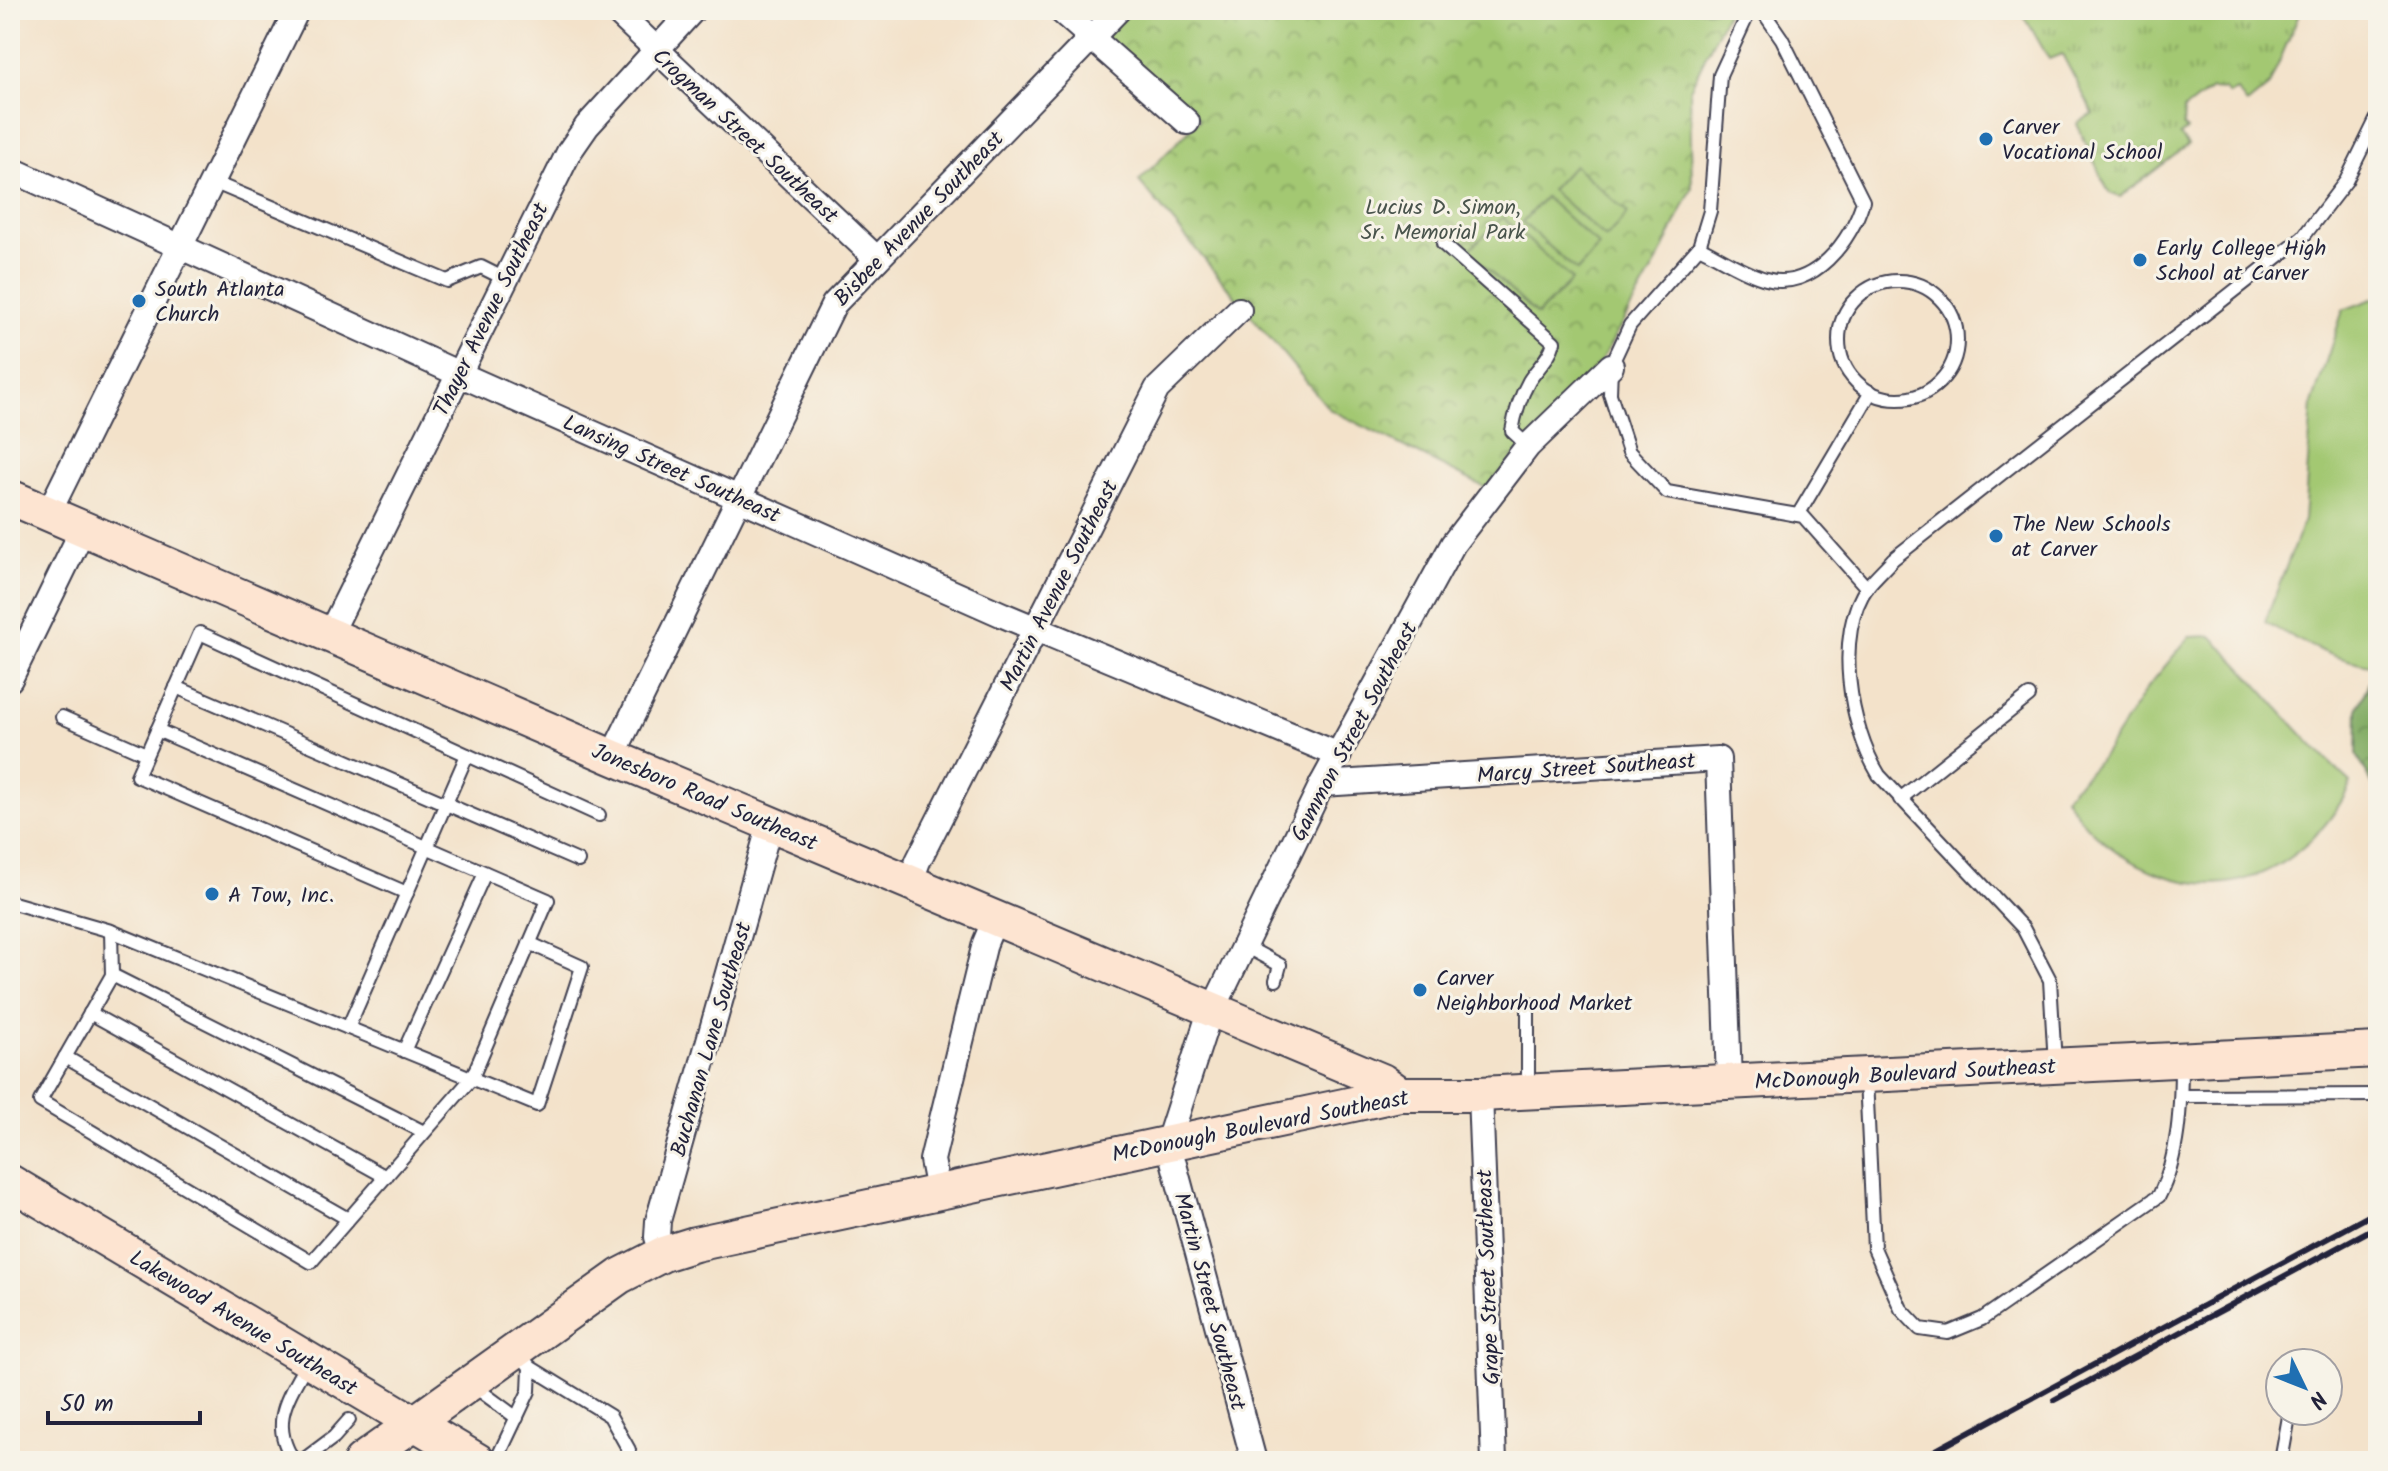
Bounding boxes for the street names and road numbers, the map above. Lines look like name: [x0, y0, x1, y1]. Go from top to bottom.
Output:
street label: Crogman Street Southeast: [643, 41, 846, 233]
street label: Bisbee Avenue Southeast: [826, 123, 1014, 316]
street label: Thayer Avenue Southeast: [425, 197, 560, 423]
street label: Lansing Street Southeast: [557, 407, 786, 534]
street label: Martin Avenue Southeast: [992, 474, 1129, 698]
street label: Gammon Street Southeast: [1282, 616, 1428, 848]
street label: Jonesboro Road Southeast: [586, 735, 823, 862]
street label: Marcy Street Southeast: [1476, 744, 1697, 795]
street label: Buchanan Lane Southeast: [662, 918, 763, 1161]
street label: McDonough Boulevard Southeast: [1754, 1050, 2057, 1101]
street label: McDonough Boulevard Southeast: [1109, 1081, 1412, 1173]
street label: Grape Street Southeast: [1468, 1168, 1511, 1385]
street label: Martin Street Southeast: [1163, 1189, 1255, 1415]
street label: Lakewood Avenue Southeast: [122, 1242, 364, 1407]

